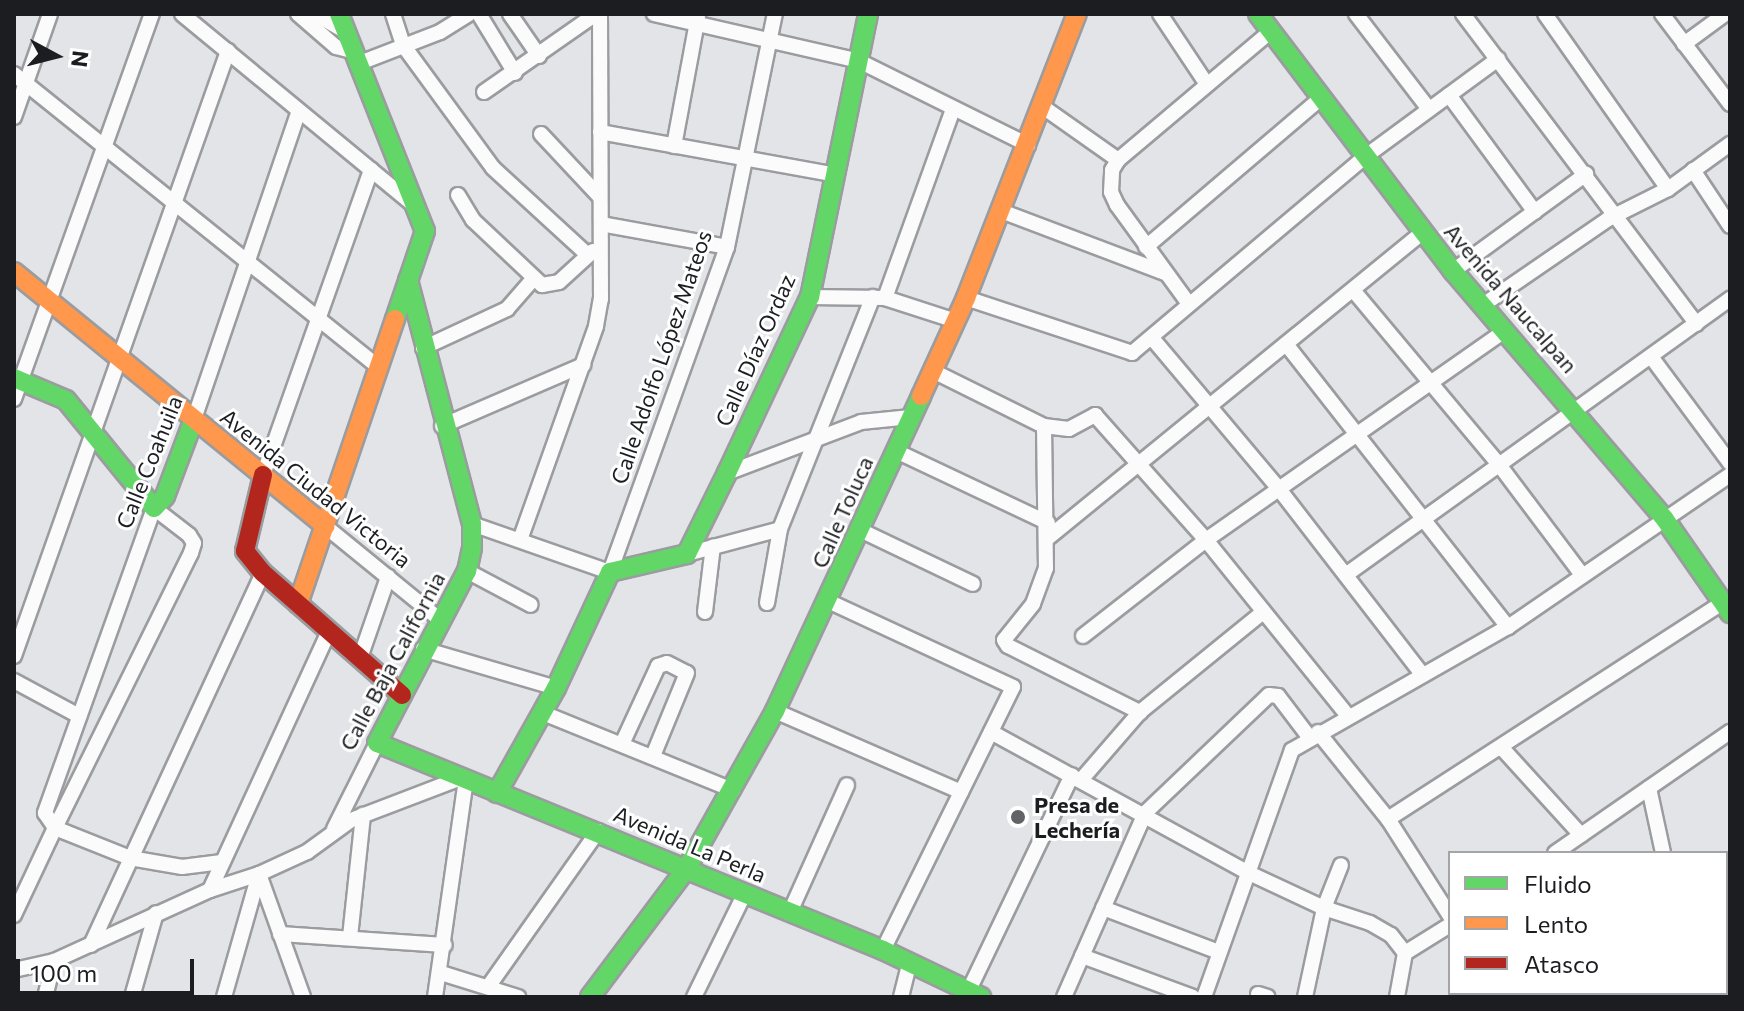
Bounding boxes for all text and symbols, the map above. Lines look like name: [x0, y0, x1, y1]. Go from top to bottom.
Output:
north arrow: [16, 16, 96, 96]
text: N: [66, 49, 95, 69]
street label: Avenida Naucalpan: [1439, 218, 1583, 378]
street label: Calle Adolfo López Mateos: [605, 227, 717, 487]
street label: Calle Díaz Ordaz: [710, 270, 800, 430]
street label: Calle Coahuila: [110, 392, 188, 532]
street label: Avenida Ciudad Victoria: [216, 403, 416, 573]
street label: Calle Toluca: [806, 452, 878, 572]
street label: Calle Baja California: [334, 567, 450, 755]
place label: Presa de Lechería: [1034, 791, 1120, 842]
street label: Avenida La Perla: [610, 800, 770, 888]
marker: Presa de Lechería: [1009, 808, 1027, 826]
legend: [1448, 851, 1728, 995]
text: Fluido: [1524, 869, 1592, 898]
text: Lento: [1524, 909, 1588, 938]
scale bar: [20, 943, 198, 993]
text: Atasco: [1524, 949, 1599, 978]
text: 100 m: [30, 958, 97, 987]

